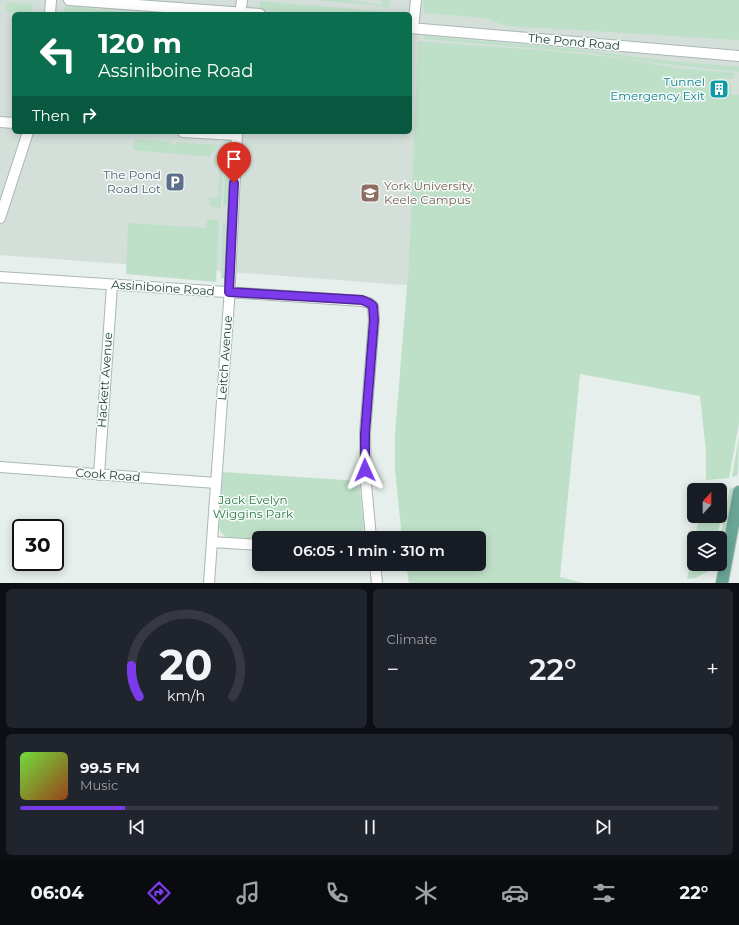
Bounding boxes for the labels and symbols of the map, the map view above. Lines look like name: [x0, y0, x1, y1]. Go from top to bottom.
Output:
street label: The Pond Road: [527, 30, 621, 53]
place label: Tunnel Emergency Exit: [610, 74, 705, 103]
building icon: Tunnel Emergency Exit: [708, 78, 730, 100]
pin: [217, 142, 251, 183]
place label: The Pond Road Lot: [103, 167, 161, 196]
parking icon: The Pond Road Lot: [164, 171, 186, 193]
place label: York University, Keele Campus: [384, 178, 475, 207]
school or university icon: York University, Keele Campus: [359, 182, 381, 204]
street label: Assiniboine Road: [111, 276, 215, 299]
street label: Leitch Avenue: [214, 315, 235, 401]
street label: Hackett Avenue: [94, 332, 115, 428]
position arrow: [344, 449, 386, 491]
street label: Cook Road: [75, 465, 141, 484]
north arrow: [687, 483, 727, 523]
park label: Jack Evelyn Wiggins Park: [213, 492, 294, 521]
speed limit sign: 30: [12, 519, 64, 571]

